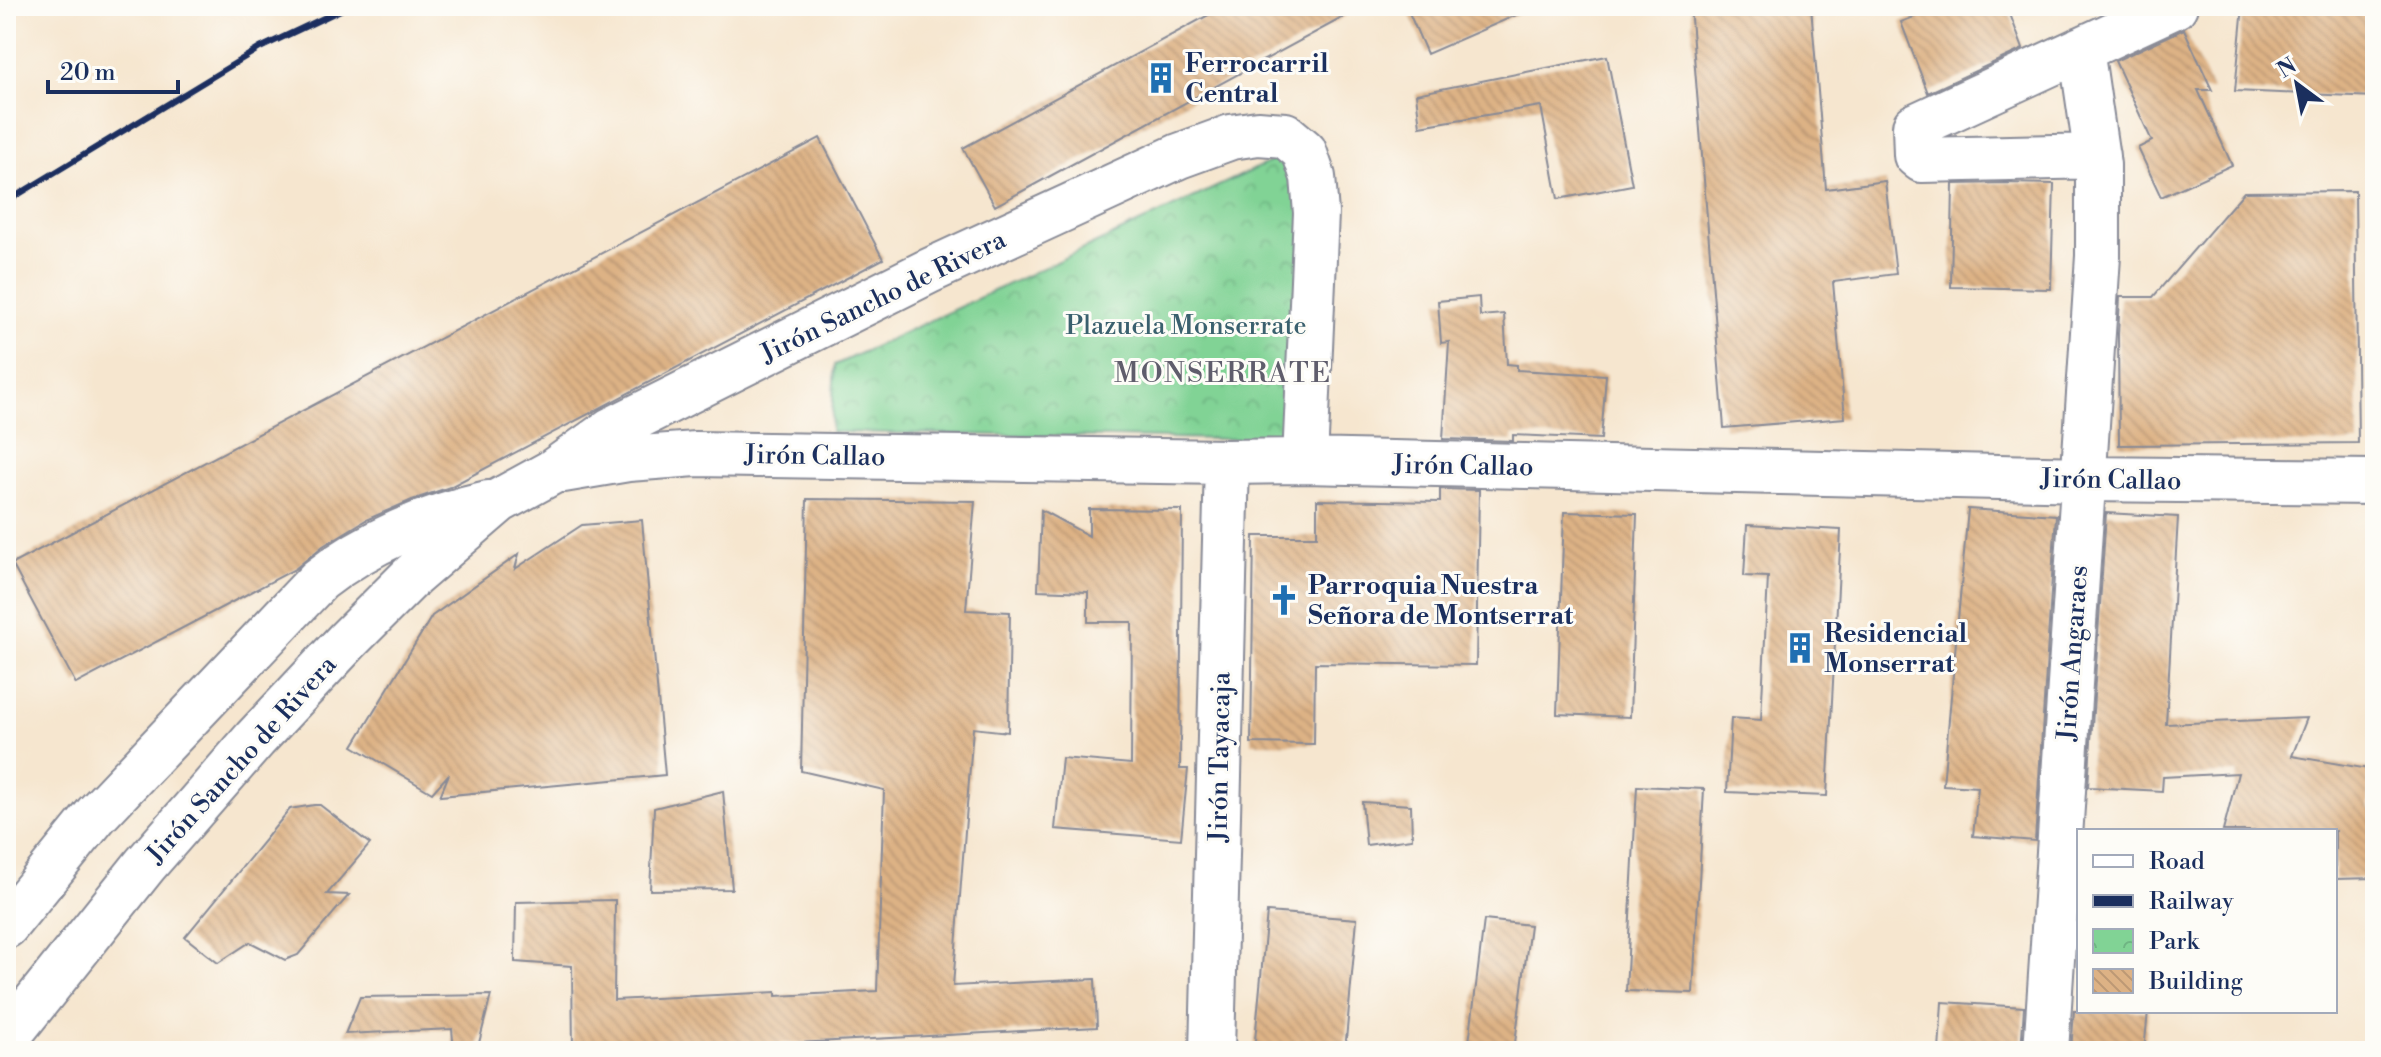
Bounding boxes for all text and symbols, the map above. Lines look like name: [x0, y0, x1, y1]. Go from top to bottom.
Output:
scale bar: [48, 44, 178, 94]
north arrow: [2257, 44, 2337, 124]
place label: Ferrocarril Central: [1185, 48, 1329, 110]
text: N: [2273, 52, 2302, 84]
text: 20 m: [60, 58, 116, 88]
building icon: Ferrocarril Central: [1144, 61, 1178, 95]
street label: Jirón Sancho de Rivera: [755, 223, 1012, 371]
park label: Plazuela Monserrate: [1065, 310, 1307, 342]
district label: MONSERRATE: [1114, 356, 1332, 391]
street label: Jirón Callao: [743, 439, 886, 473]
street label: Jirón Callao: [1391, 449, 1534, 483]
street label: Jirón Callao: [2039, 463, 2182, 497]
street label: Jirón Angaraes: [2051, 564, 2095, 743]
place label: Parroquia Nuestra Señora de Montserrat: [1308, 570, 1574, 632]
church icon: Parroquia Nuestra Señora de Montserrat: [1267, 583, 1301, 617]
place label: Residencial Monserrat: [1824, 618, 1967, 680]
building icon: Residencial Monserrat: [1783, 631, 1817, 665]
street label: Jirón Sancho de Rivera: [139, 649, 344, 871]
street label: Jirón Tayacaja: [1203, 671, 1237, 843]
legend: [2077, 829, 2337, 1013]
text: Road: [2149, 847, 2205, 877]
text: Railway: [2149, 887, 2234, 917]
text: Park: [2149, 927, 2200, 957]
text: Building: [2148, 967, 2243, 997]

